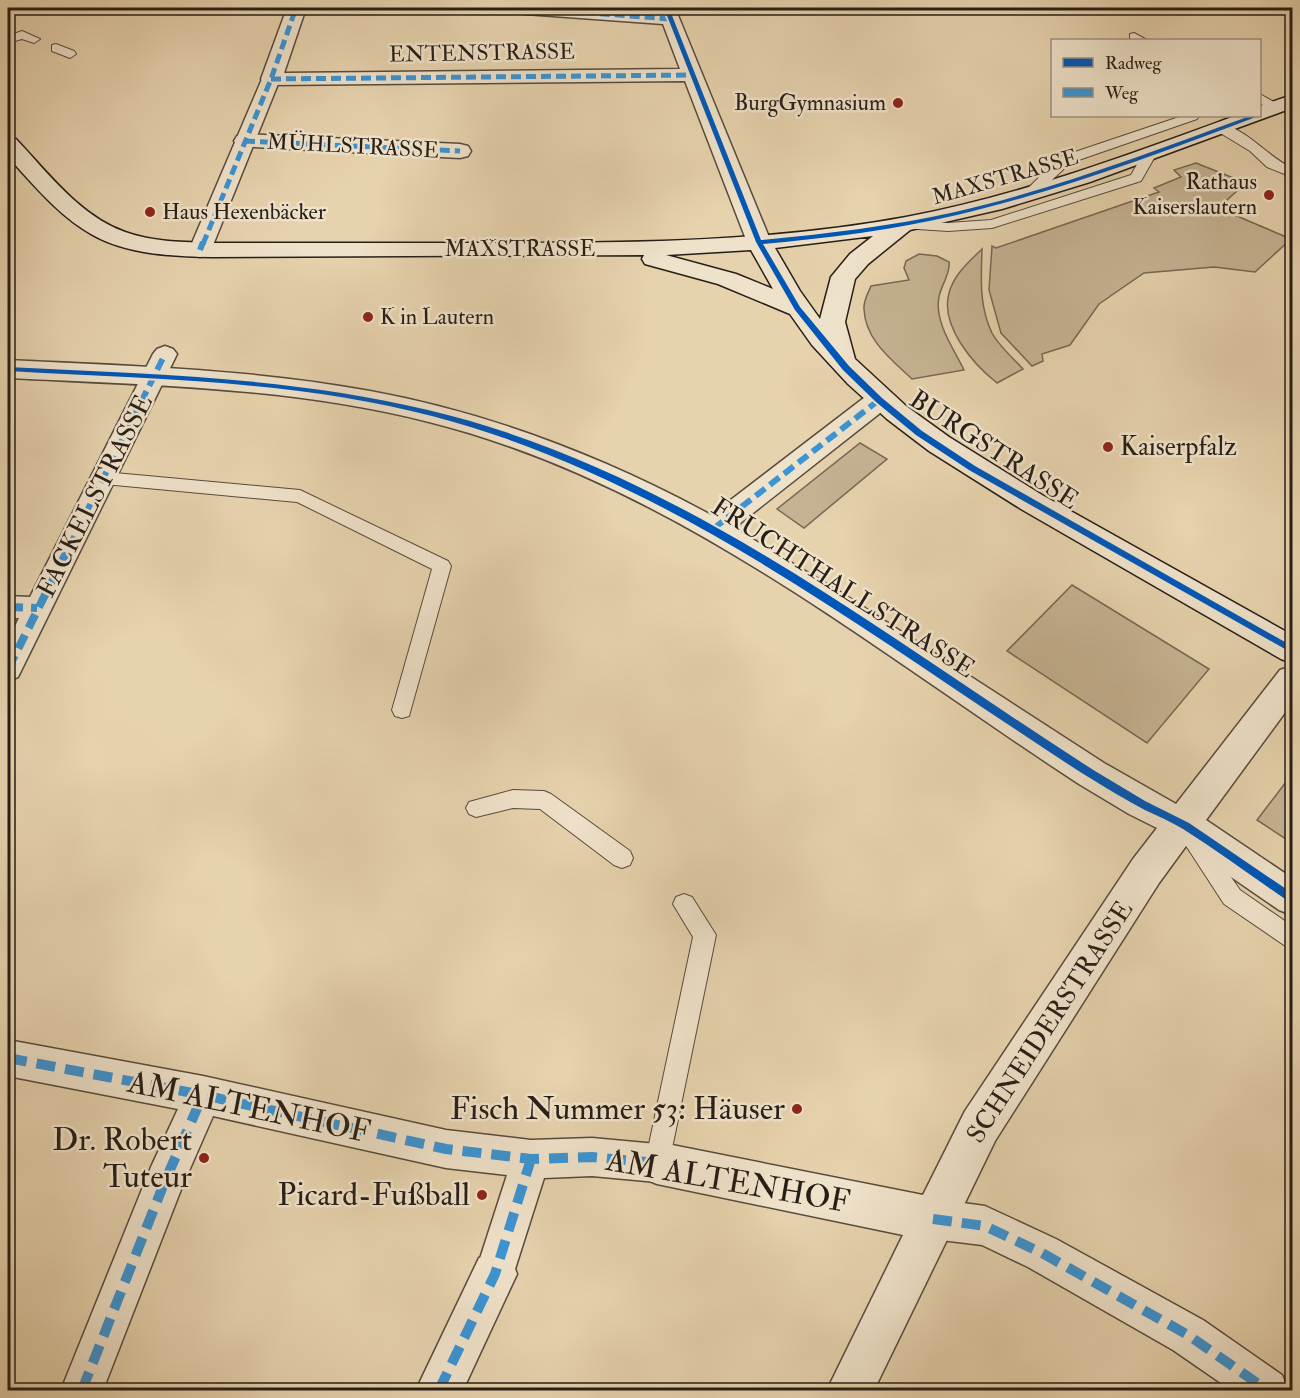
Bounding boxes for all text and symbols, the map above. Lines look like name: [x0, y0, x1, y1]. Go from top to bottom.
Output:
street label: ENTENSTRASSE: [389, 37, 575, 69]
legend: [1051, 39, 1261, 117]
text: Radweg: [1105, 52, 1163, 75]
text: Weg: [1104, 82, 1139, 105]
place label: BurgGymnasium: [734, 89, 886, 117]
marker: BurgGymnasium: [891, 96, 905, 110]
street label: MÜHLSTRASSE: [266, 128, 440, 164]
street label: MAXSTRASSE: [929, 143, 1082, 211]
place label: Rathaus Kaiserslautern: [1132, 168, 1257, 221]
marker: Rathaus Kaiserslautern: [1262, 188, 1276, 202]
place label: Haus Hexenbäcker: [162, 198, 327, 226]
marker: Haus Hexenbäcker: [143, 205, 157, 219]
street label: MAXSTRASSE: [445, 235, 596, 263]
place label: K in Lautern: [380, 303, 494, 331]
marker: K in Lautern: [361, 310, 375, 324]
street label: BURGSTRASSE: [903, 383, 1085, 517]
street label: FACKELSTRASSE: [30, 389, 160, 603]
place label: Kaiserpfalz: [1120, 431, 1237, 464]
marker: Kaiserpfalz: [1101, 440, 1115, 454]
street label: FRUCHTHALLSTRASSE: [705, 491, 981, 685]
street label: SCHNEIDERSTRASSE: [960, 895, 1140, 1149]
street label: AM ALTENHOF: [123, 1062, 374, 1152]
place label: Fisch Nummer 53: Häuser: [450, 1089, 785, 1129]
marker: Fisch Nummer 53: Häuser: [790, 1102, 804, 1116]
place label: Dr. Robert Tuteur: [52, 1120, 192, 1197]
street label: AM ALTENHOF: [602, 1140, 853, 1222]
marker: Dr. Robert Tuteur: [197, 1151, 211, 1165]
place label: Picard-Fußball: [278, 1175, 470, 1215]
marker: Picard-Fußball: [475, 1188, 489, 1202]

